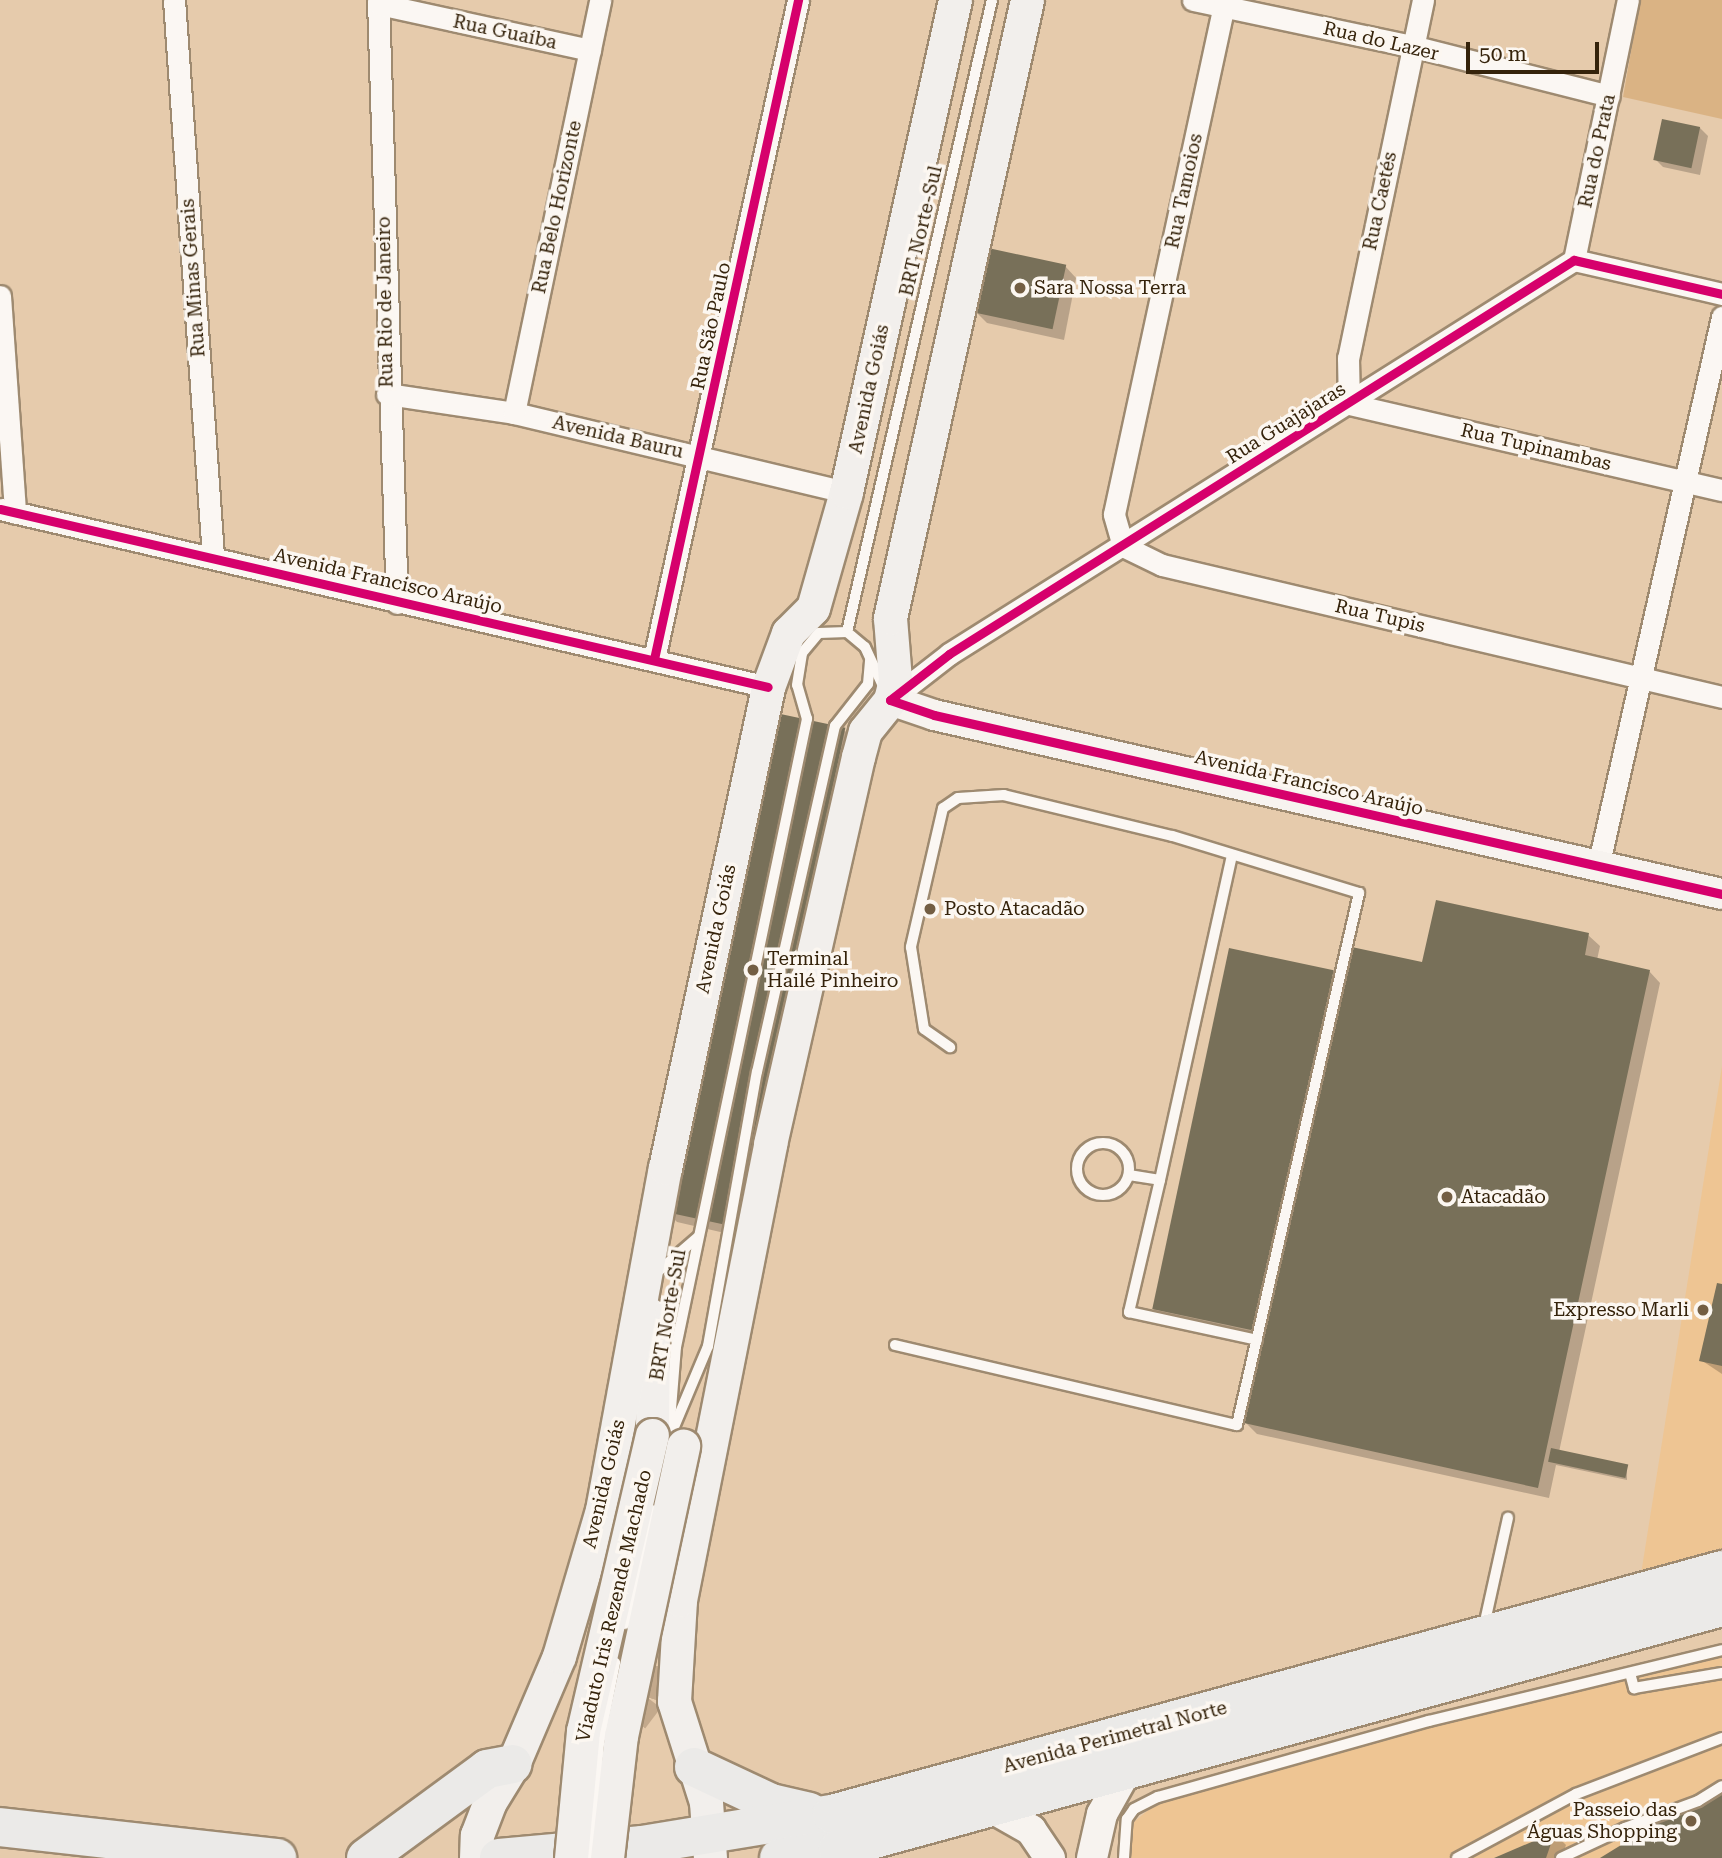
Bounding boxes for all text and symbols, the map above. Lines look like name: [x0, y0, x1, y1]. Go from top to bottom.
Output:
street label: Rua Guaíba: [451, 10, 559, 54]
street label: Rua do Lazer: [1321, 17, 1441, 65]
scale bar: [1470, 28, 1603, 72]
text: 50 m: [1479, 42, 1527, 66]
street label: Rua do Prata: [1574, 92, 1620, 210]
street label: Rua Belo Horizonte: [527, 118, 587, 296]
street label: Rua Tamoios: [1161, 131, 1207, 251]
street label: Rua Caetés: [1358, 150, 1402, 252]
street label: BRT Norte-Sul: [895, 164, 947, 298]
street label: Rua Minas Gerais: [176, 198, 210, 358]
street label: Rua Rio de Janeiro: [372, 216, 398, 388]
street label: Rua São Paulo: [686, 260, 736, 392]
place label: Sara Nossa Terra: [1034, 277, 1186, 299]
marker: Sara Nossa Terra: [1012, 280, 1028, 296]
street label: Avenida Goiás: [844, 322, 894, 456]
street label: Rua Guajajaras: [1222, 377, 1350, 469]
street label: Avenida Bauru: [550, 411, 686, 463]
street label: Rua Tupinambas: [1459, 419, 1613, 475]
street label: Avenida Francisco Araújo: [272, 544, 504, 618]
street label: Rua Tupis: [1333, 595, 1427, 637]
street label: Avenida Francisco Araújo: [1193, 746, 1425, 820]
street label: Avenida Goiás: [691, 862, 741, 996]
place label: Posto Atacadão: [944, 898, 1085, 920]
marker: Posto Atacadão: [922, 901, 938, 917]
place label: Terminal Hailé Pinheiro: [767, 948, 898, 992]
marker: Terminal Hailé Pinheiro: [745, 962, 761, 978]
place label: Atacadão: [1461, 1186, 1546, 1208]
marker: Atacadão: [1439, 1189, 1455, 1205]
street label: BRT Norte-Sul: [645, 1247, 691, 1383]
place label: Expresso Marli: [1553, 1299, 1689, 1321]
marker: Expresso Marli: [1695, 1302, 1711, 1318]
street label: Avenida Goiás: [578, 1417, 630, 1551]
street label: Viaduto Iris Rezende Machado: [572, 1468, 656, 1744]
street label: Avenida Perimetral Norte: [1000, 1696, 1230, 1778]
place label: Passeio das Águas Shopping: [1527, 1799, 1677, 1843]
marker: Passeio das Águas Shopping: [1683, 1813, 1699, 1829]

